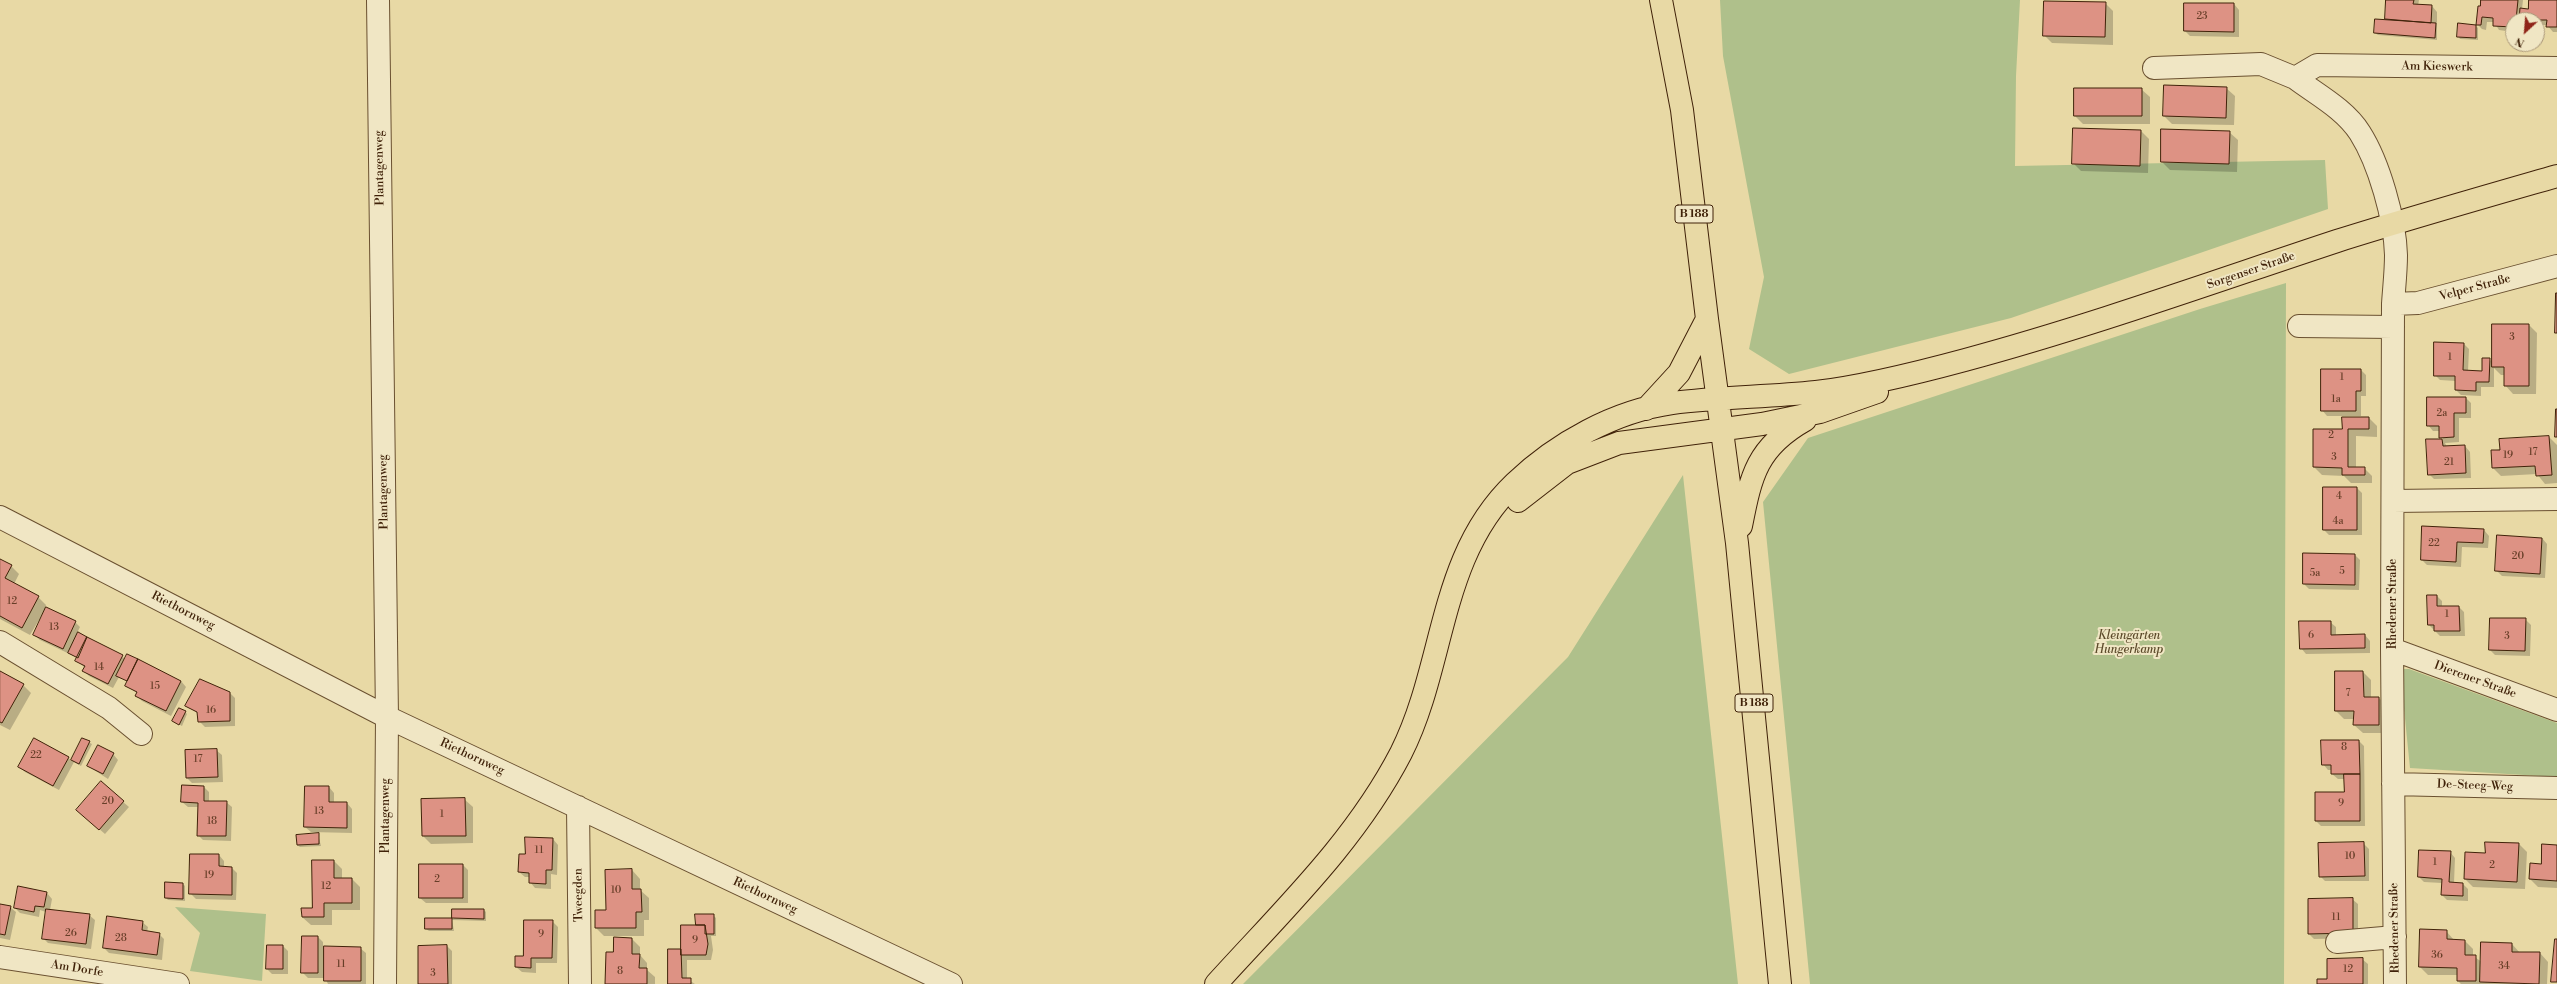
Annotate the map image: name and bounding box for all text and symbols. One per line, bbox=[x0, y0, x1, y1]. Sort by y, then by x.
house number: 23 bbox=[2196, 11, 2208, 23]
north arrow bbox=[2505, 12, 2545, 52]
text: N bbox=[2513, 34, 2527, 50]
street label: Am Kieswerk bbox=[2401, 59, 2473, 75]
street label: Plantagenweg bbox=[372, 130, 388, 206]
road number: B 188 bbox=[1675, 205, 1713, 223]
street label: Sorgenser Straße bbox=[2205, 249, 2297, 293]
street label: Velper Straße bbox=[2438, 272, 2512, 304]
house number: 3 bbox=[2509, 332, 2515, 344]
house number: 1 bbox=[2448, 352, 2452, 364]
house number: 1 bbox=[2340, 372, 2344, 384]
house number: 1a bbox=[2331, 394, 2341, 406]
house number: 2a bbox=[2437, 408, 2447, 420]
house number: 2 bbox=[2328, 430, 2334, 442]
house number: 17 bbox=[2529, 447, 2537, 459]
house number: 19 bbox=[2503, 450, 2513, 462]
house number: 3 bbox=[2331, 452, 2337, 464]
street label: Plantagenweg bbox=[376, 454, 392, 530]
house number: 21 bbox=[2444, 457, 2454, 469]
house number: 4 bbox=[2336, 491, 2342, 503]
house number: 4a bbox=[2332, 516, 2344, 528]
house number: 22 bbox=[2428, 538, 2440, 550]
house number: 20 bbox=[2512, 551, 2524, 563]
street label: Rhedener Straße bbox=[2386, 559, 2400, 649]
house number: 5 bbox=[2339, 566, 2345, 578]
house number: 5a bbox=[2310, 568, 2320, 580]
street label: Riethornweg bbox=[149, 589, 217, 633]
house number: 12 bbox=[7, 596, 17, 608]
house number: 1 bbox=[2445, 609, 2449, 621]
house number: 13 bbox=[49, 622, 59, 634]
park label: Kleingärten Hungerkamp bbox=[2095, 629, 2163, 657]
house number: 6 bbox=[2308, 630, 2314, 642]
house number: 3 bbox=[2504, 631, 2510, 643]
street label: Dierener Straße bbox=[2432, 658, 2518, 702]
house number: 14 bbox=[94, 662, 104, 674]
house number: 15 bbox=[150, 681, 160, 693]
house number: 7 bbox=[2345, 688, 2351, 700]
road number: B 188 bbox=[1735, 694, 1773, 712]
house number: 16 bbox=[206, 705, 216, 717]
street label: Riethornweg bbox=[437, 736, 507, 778]
house number: 8 bbox=[2341, 742, 2347, 754]
house number: 22 bbox=[30, 750, 42, 762]
house number: 17 bbox=[194, 754, 202, 766]
street label: De-Steeg-Weg bbox=[2437, 777, 2513, 795]
street label: Plantagenweg bbox=[379, 778, 393, 854]
house number: 20 bbox=[102, 796, 114, 808]
house number: 9 bbox=[2338, 798, 2344, 810]
house number: 13 bbox=[314, 806, 324, 818]
house number: 1 bbox=[440, 809, 444, 821]
house number: 18 bbox=[207, 816, 217, 828]
house number: 11 bbox=[535, 845, 543, 857]
house number: 10 bbox=[2345, 851, 2355, 863]
house number: 1 bbox=[2433, 857, 2437, 869]
house number: 2 bbox=[2489, 860, 2495, 872]
street label: Tweegden bbox=[571, 868, 587, 922]
house number: 19 bbox=[204, 870, 214, 882]
house number: 2 bbox=[434, 874, 440, 886]
street label: Riethornweg bbox=[730, 875, 800, 917]
house number: 12 bbox=[321, 881, 331, 893]
street label: Rhedener Straße bbox=[2387, 883, 2403, 973]
house number: 10 bbox=[611, 885, 621, 897]
house number: 11 bbox=[2332, 912, 2340, 924]
house number: 26 bbox=[65, 928, 77, 940]
house number: 9 bbox=[538, 929, 544, 941]
house number: 28 bbox=[115, 933, 127, 945]
house number: 9 bbox=[692, 935, 698, 947]
house number: 36 bbox=[2431, 950, 2443, 962]
street label: Am Dorfe bbox=[50, 958, 104, 980]
house number: 11 bbox=[337, 959, 345, 971]
house number: 34 bbox=[2498, 961, 2510, 973]
house number: 12 bbox=[2343, 964, 2353, 976]
house number: 8 bbox=[617, 966, 623, 978]
house number: 3 bbox=[430, 968, 436, 980]

